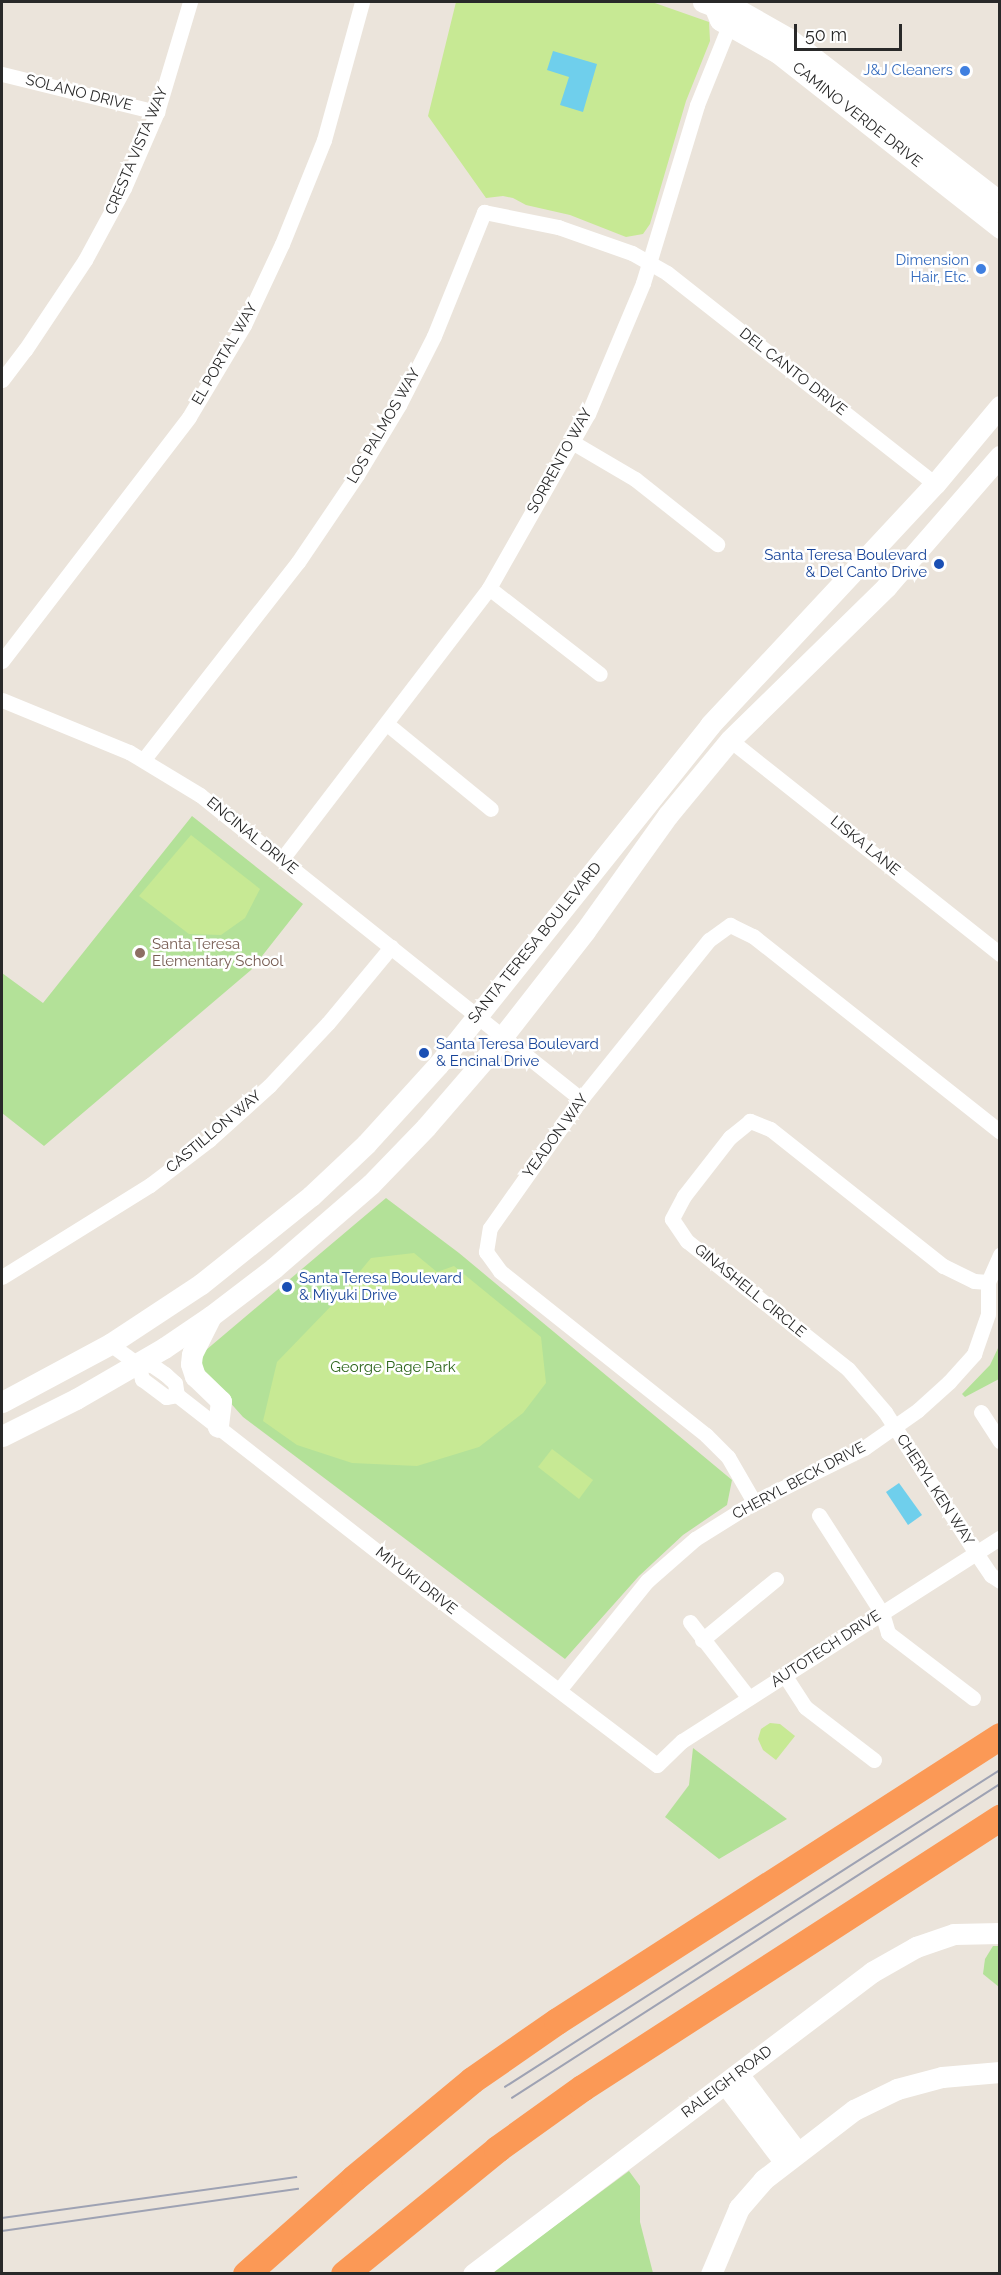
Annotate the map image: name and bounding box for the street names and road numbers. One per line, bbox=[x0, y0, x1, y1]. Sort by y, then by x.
street label: CAMINO VERDE DRIVE bbox=[788, 59, 926, 171]
street label: SOLANO DRIVE bbox=[24, 71, 134, 115]
street label: CRESTA VISTA WAY bbox=[102, 84, 172, 218]
street label: EL PORTAL WAY bbox=[188, 299, 262, 409]
street label: DEL CANTO DRIVE bbox=[736, 324, 850, 420]
street label: LOS PALMOS WAY bbox=[343, 365, 425, 487]
street label: SORRENTO WAY bbox=[524, 405, 596, 517]
street label: ENCINAL DRIVE bbox=[203, 794, 301, 878]
street label: LISKA LANE bbox=[826, 812, 904, 880]
street label: SANTA TERESA BOULEVARD bbox=[464, 858, 606, 1028]
street label: CASTILLON WAY bbox=[163, 1087, 265, 1177]
street label: YEADON WAY bbox=[519, 1090, 593, 1182]
street label: GINASHELL CIRCLE bbox=[690, 1240, 810, 1342]
street label: CHERYL KEN WAY bbox=[892, 1431, 978, 1549]
street label: CHERYL BECK DRIVE bbox=[729, 1438, 869, 1524]
street label: MIYUKI DRIVE bbox=[372, 1544, 460, 1618]
street label: AUTOTECH DRIVE bbox=[768, 1607, 884, 1691]
street label: RALEIGH ROAD bbox=[678, 2042, 776, 2122]

